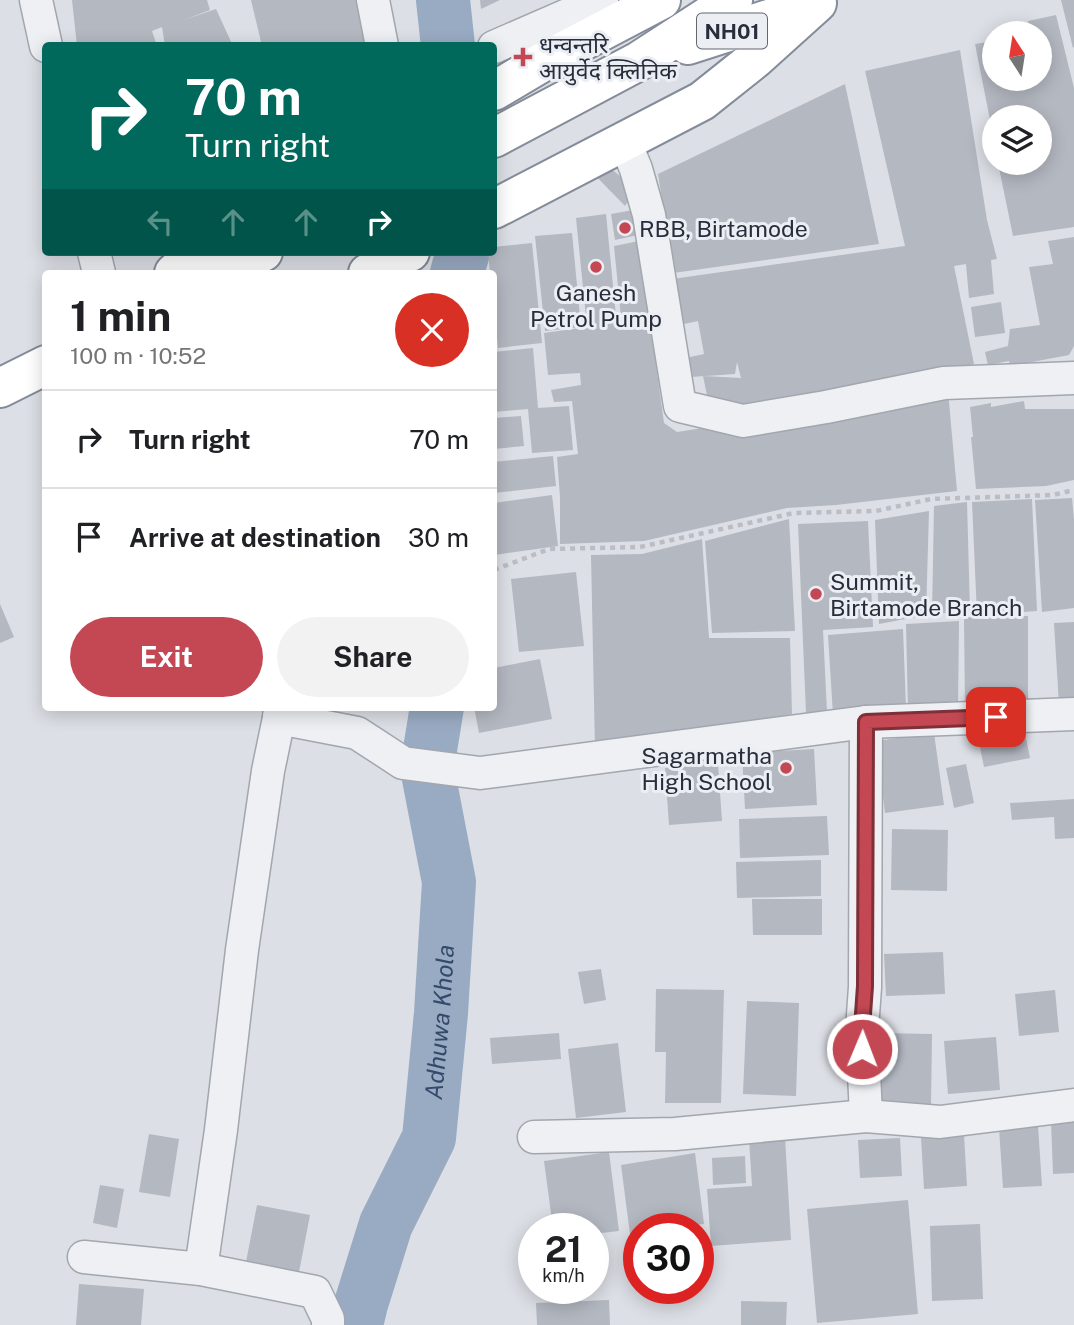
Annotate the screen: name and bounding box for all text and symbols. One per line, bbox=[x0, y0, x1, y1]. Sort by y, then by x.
road number: NH01 bbox=[697, 14, 767, 48]
north arrow bbox=[982, 21, 1052, 91]
map controls bbox=[982, 21, 1052, 175]
place label: धन्वन्तरि आयुर्वेद क्लिनिक bbox=[539, 31, 678, 86]
marker: धन्वन्तरि आयुर्वेद क्लिनिक bbox=[513, 47, 533, 67]
text: 70 m bbox=[185, 68, 302, 126]
icon: right bbox=[70, 70, 161, 161]
button: layers bbox=[982, 105, 1052, 175]
text: Turn right bbox=[185, 127, 330, 164]
icon: left bbox=[141, 203, 179, 241]
icon: ahead bbox=[214, 203, 252, 241]
icon: ahead bbox=[287, 203, 325, 241]
icon: right bbox=[360, 203, 398, 241]
place label: RBB, Birtamode bbox=[639, 215, 808, 242]
marker: RBB, Birtamode bbox=[617, 220, 633, 236]
marker: Ganesh Petrol Pump bbox=[588, 259, 604, 275]
place label: Ganesh Petrol Pump bbox=[530, 279, 662, 332]
text: 1 min bbox=[70, 291, 171, 340]
button: close bbox=[395, 293, 469, 367]
text: 100 m · 10:52 bbox=[70, 342, 206, 369]
icon: right bbox=[70, 420, 108, 458]
text: Turn right bbox=[129, 424, 251, 455]
text: 70 m bbox=[409, 424, 469, 455]
icon: arrive bbox=[70, 518, 108, 556]
text: Arrive at destination bbox=[129, 522, 381, 553]
text: 30 m bbox=[408, 522, 469, 553]
place label: Summit, Birtamode Branch bbox=[830, 568, 1022, 621]
marker: Summit, Birtamode Branch bbox=[808, 586, 824, 602]
button: Exit bbox=[70, 617, 263, 697]
button: Share bbox=[277, 617, 469, 697]
pin bbox=[966, 687, 1026, 747]
icon: arrive bbox=[977, 698, 1015, 736]
place label: Sagarmatha High School bbox=[641, 742, 772, 795]
marker: Sagarmatha High School bbox=[778, 760, 794, 776]
water label: Adhuwa Khola bbox=[419, 944, 459, 1101]
position arrow bbox=[825, 1012, 899, 1086]
speed limit sign: 30 bbox=[623, 1213, 714, 1304]
text: 21 bbox=[545, 1229, 582, 1270]
text: km/h bbox=[542, 1265, 585, 1286]

